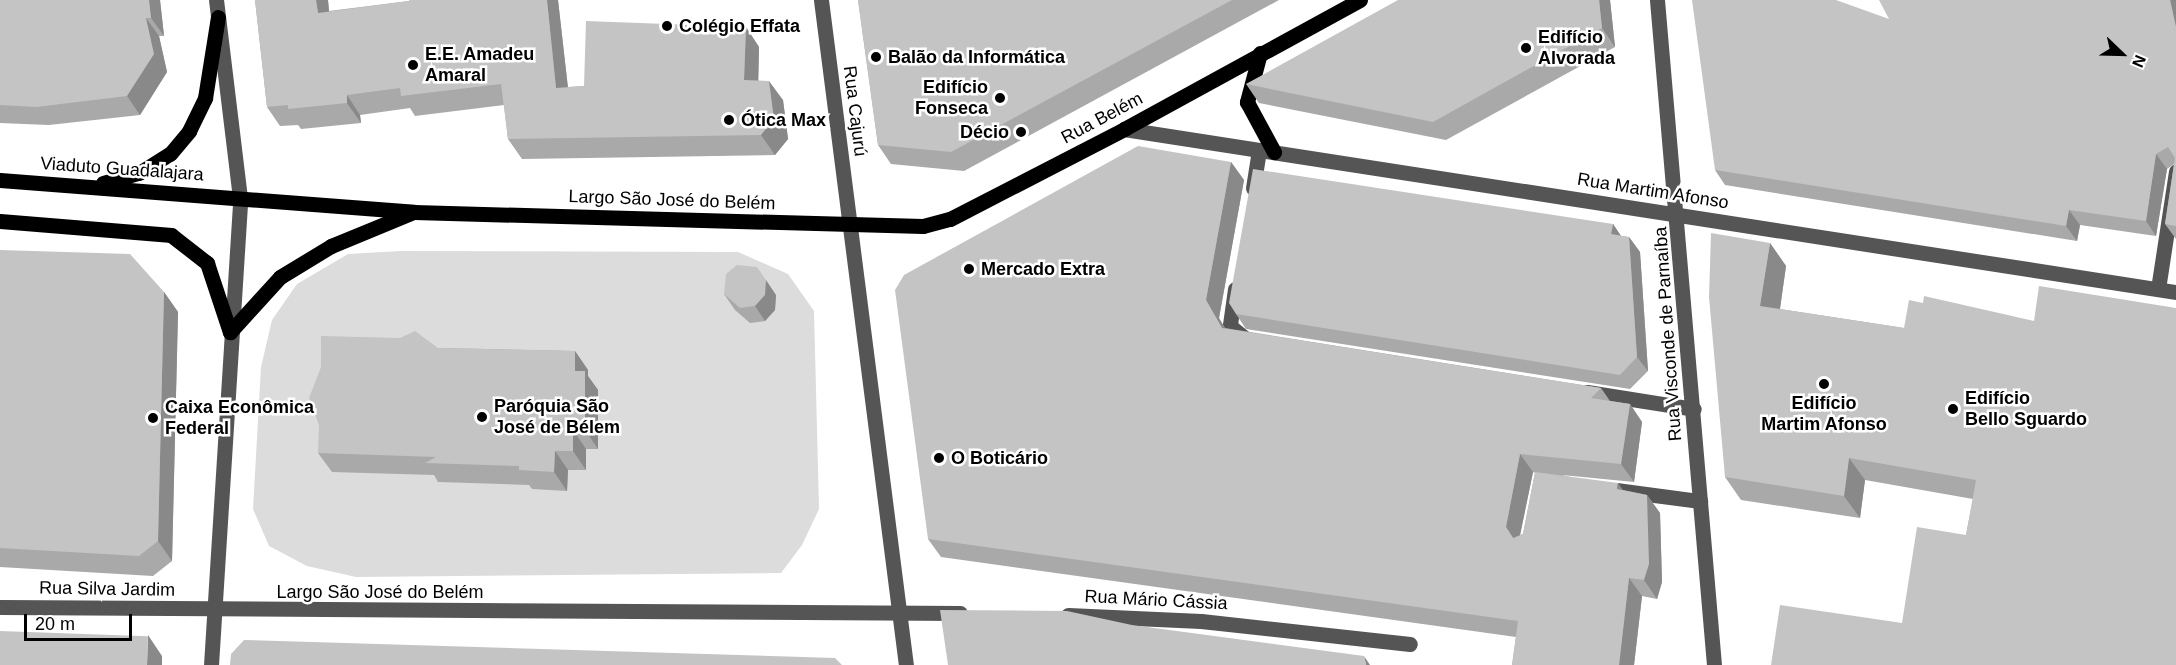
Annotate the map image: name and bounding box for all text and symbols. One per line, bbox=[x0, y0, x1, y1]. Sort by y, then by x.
place label: Colégio Effata bbox=[679, 15, 800, 37]
marker: Colégio Effata bbox=[660, 19, 674, 33]
north arrow bbox=[2092, 24, 2152, 84]
place label: Edifício Alvorada bbox=[1538, 27, 1615, 70]
marker: Edifício Alvorada bbox=[1519, 41, 1533, 55]
place label: E.E. Amadeu Amaral bbox=[425, 44, 535, 86]
place label: Balão da Informática bbox=[888, 46, 1065, 68]
marker: Balão da Informática bbox=[869, 50, 883, 64]
text: N bbox=[2129, 53, 2149, 70]
marker: E.E. Amadeu Amaral bbox=[406, 58, 420, 72]
street label: Rua Cajurú bbox=[839, 65, 871, 157]
place label: Edifício Fonseca bbox=[915, 77, 988, 119]
street label: Rua Belém bbox=[1058, 88, 1146, 148]
marker: Edifício Fonseca bbox=[993, 91, 1007, 105]
place label: Ótica Max bbox=[741, 109, 826, 131]
marker: Ótica Max bbox=[722, 113, 736, 127]
place label: Décio bbox=[960, 121, 1009, 143]
marker: Décio bbox=[1014, 125, 1028, 139]
street label: Viaduto Guadalajara bbox=[40, 153, 204, 185]
street label: Rua Martim Afonso bbox=[1575, 168, 1731, 214]
street label: Largo São José do Belém bbox=[568, 186, 776, 214]
street label: Rua Visconde de Parnaíba bbox=[1650, 226, 1686, 442]
place label: Mercado Extra bbox=[981, 258, 1105, 280]
marker: Mercado Extra bbox=[962, 262, 976, 276]
marker: Edifício Martim Afonso bbox=[1817, 377, 1831, 391]
place label: Edifício Bello Sguardo bbox=[1965, 388, 2087, 430]
place label: Edifício Martim Afonso bbox=[1761, 393, 1887, 436]
place label: Paróquia São José de Bélem bbox=[494, 396, 620, 438]
place label: Caixa Econômica Federal bbox=[165, 397, 314, 440]
marker: Edifício Bello Sguardo bbox=[1946, 402, 1960, 416]
marker: Paróquia São José de Bélem bbox=[475, 410, 489, 424]
marker: Caixa Econômica Federal bbox=[146, 411, 160, 425]
place label: O Boticário bbox=[951, 447, 1048, 469]
marker: O Boticário bbox=[932, 451, 946, 465]
street label: Rua Silva Jardim bbox=[39, 577, 175, 601]
street label: Largo São José do Belém bbox=[276, 581, 484, 603]
street label: Rua Mário Cássia bbox=[1084, 585, 1228, 615]
scale bar bbox=[27, 602, 135, 640]
text: 20 m bbox=[35, 614, 75, 634]

